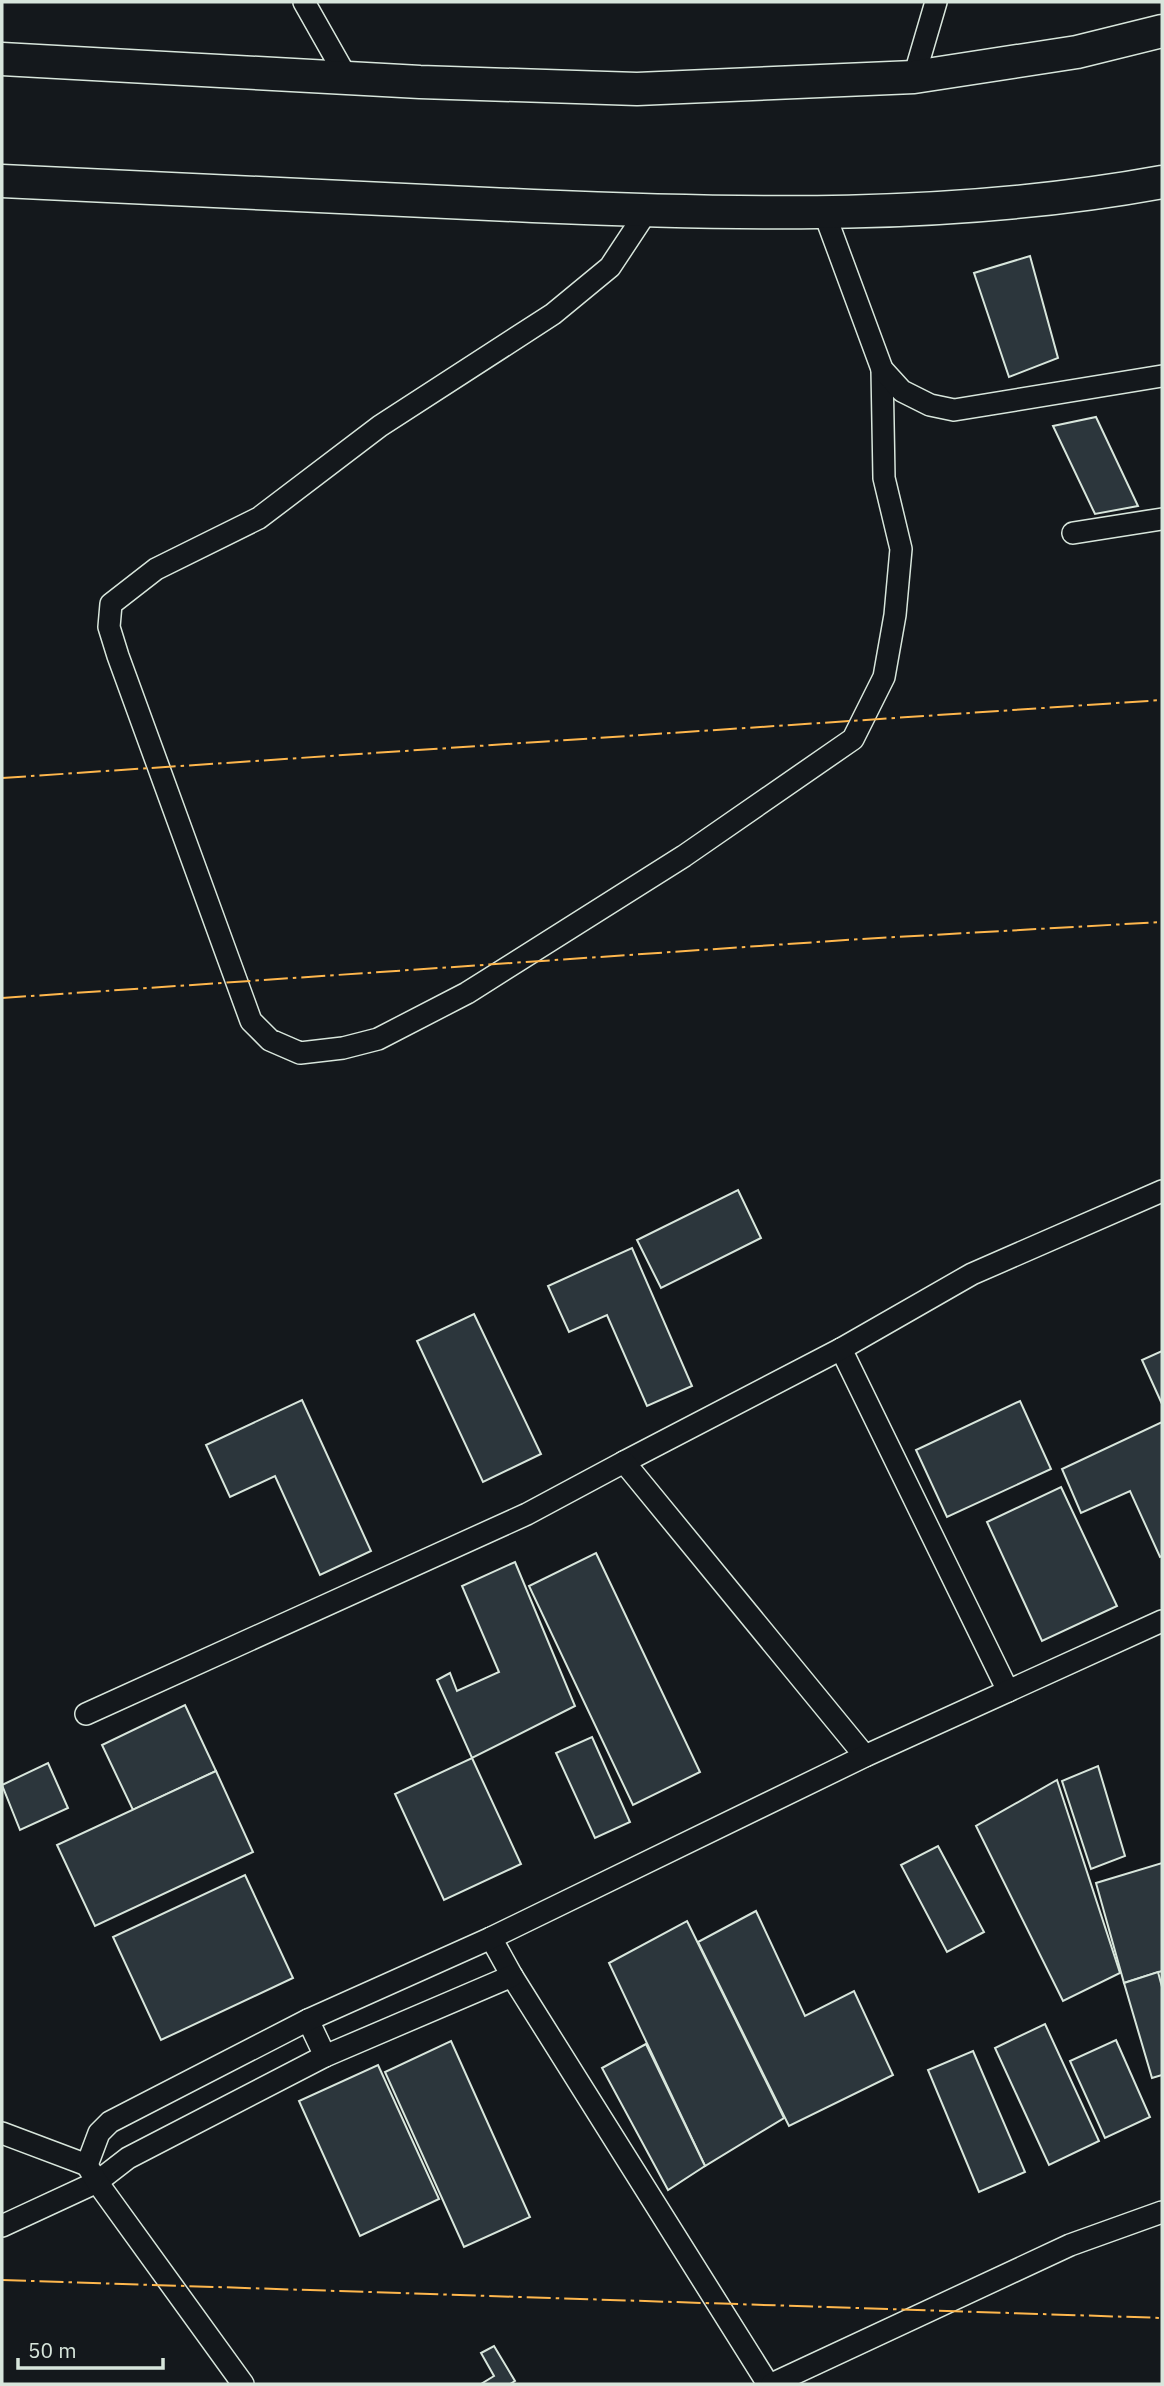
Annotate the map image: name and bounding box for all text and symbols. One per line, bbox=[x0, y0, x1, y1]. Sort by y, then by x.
scale bar bbox=[18, 2326, 163, 2370]
text: 50 m bbox=[28, 2336, 77, 2364]

